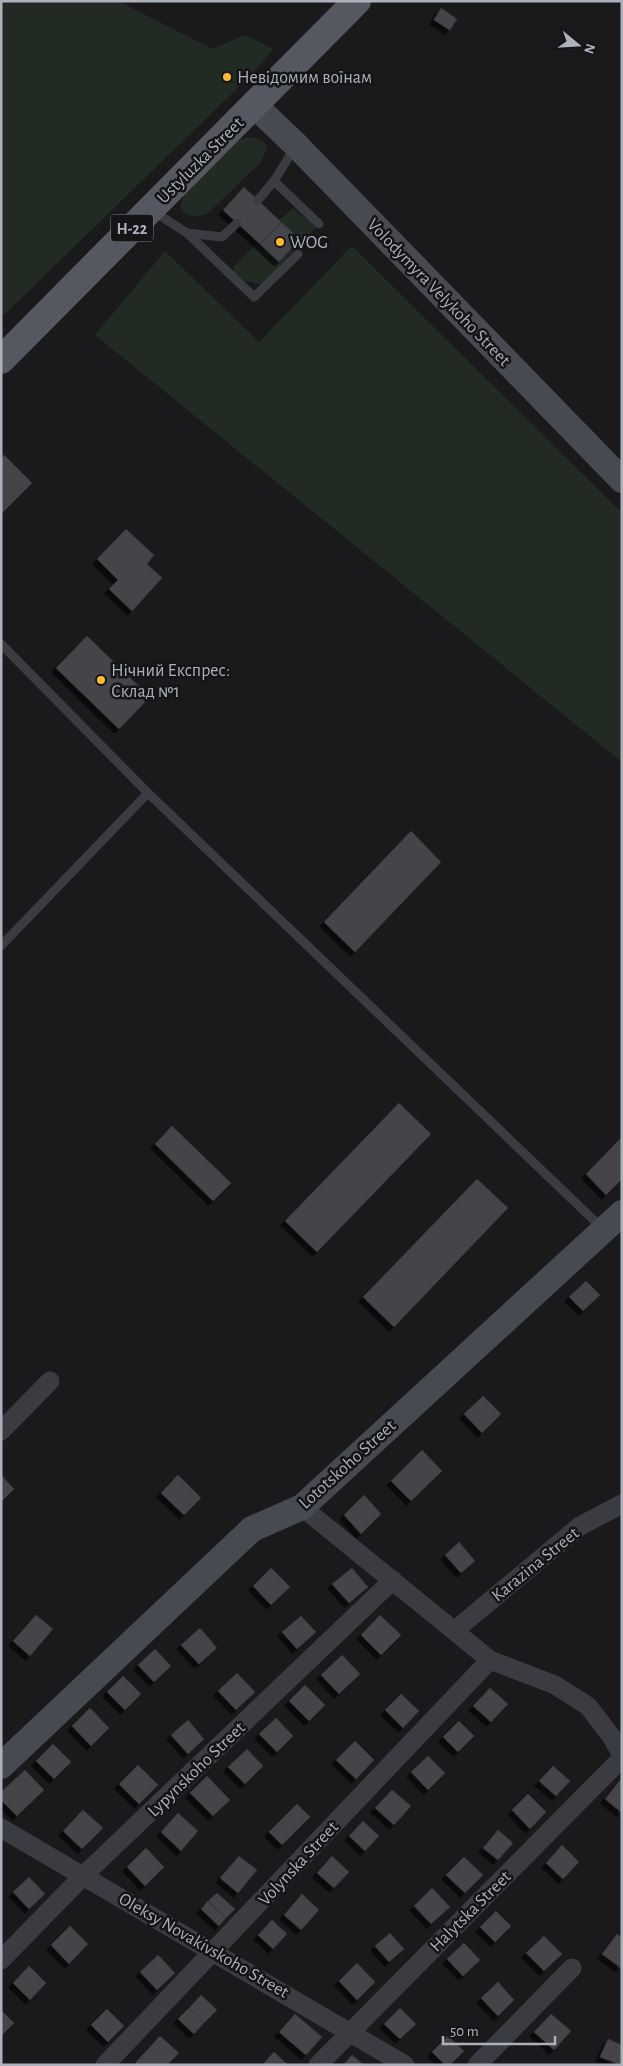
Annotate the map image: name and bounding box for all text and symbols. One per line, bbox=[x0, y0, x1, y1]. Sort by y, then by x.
north arrow bbox=[553, 20, 603, 70]
text: N bbox=[581, 42, 598, 56]
place label: Невідомим воїнам bbox=[237, 69, 372, 87]
marker: Невідомим воїнам bbox=[221, 71, 233, 83]
street label: Ustyluzka Street bbox=[154, 114, 248, 207]
road number: Н-22 bbox=[111, 214, 153, 242]
street label: Volodymyra Velykoho Street bbox=[363, 216, 513, 370]
place label: WOG bbox=[290, 234, 328, 252]
marker: WOG bbox=[274, 236, 286, 248]
place label: Нічний Експрес: Склад №1 bbox=[111, 662, 230, 701]
marker: Нічний Експрес: Склад №1 bbox=[95, 674, 107, 686]
street label: Lototskoho Street bbox=[296, 1417, 400, 1513]
street label: Karazina Street bbox=[489, 1524, 583, 1605]
street label: Lypynskoho Street bbox=[145, 1719, 249, 1821]
street label: Volynska Street bbox=[255, 1818, 342, 1909]
street label: Halytska Street bbox=[427, 1868, 515, 1956]
street label: Oleksy Novakivskoho Street bbox=[115, 1890, 292, 2002]
scale bar bbox=[443, 2014, 556, 2046]
text: 50 m bbox=[450, 2024, 479, 2039]

